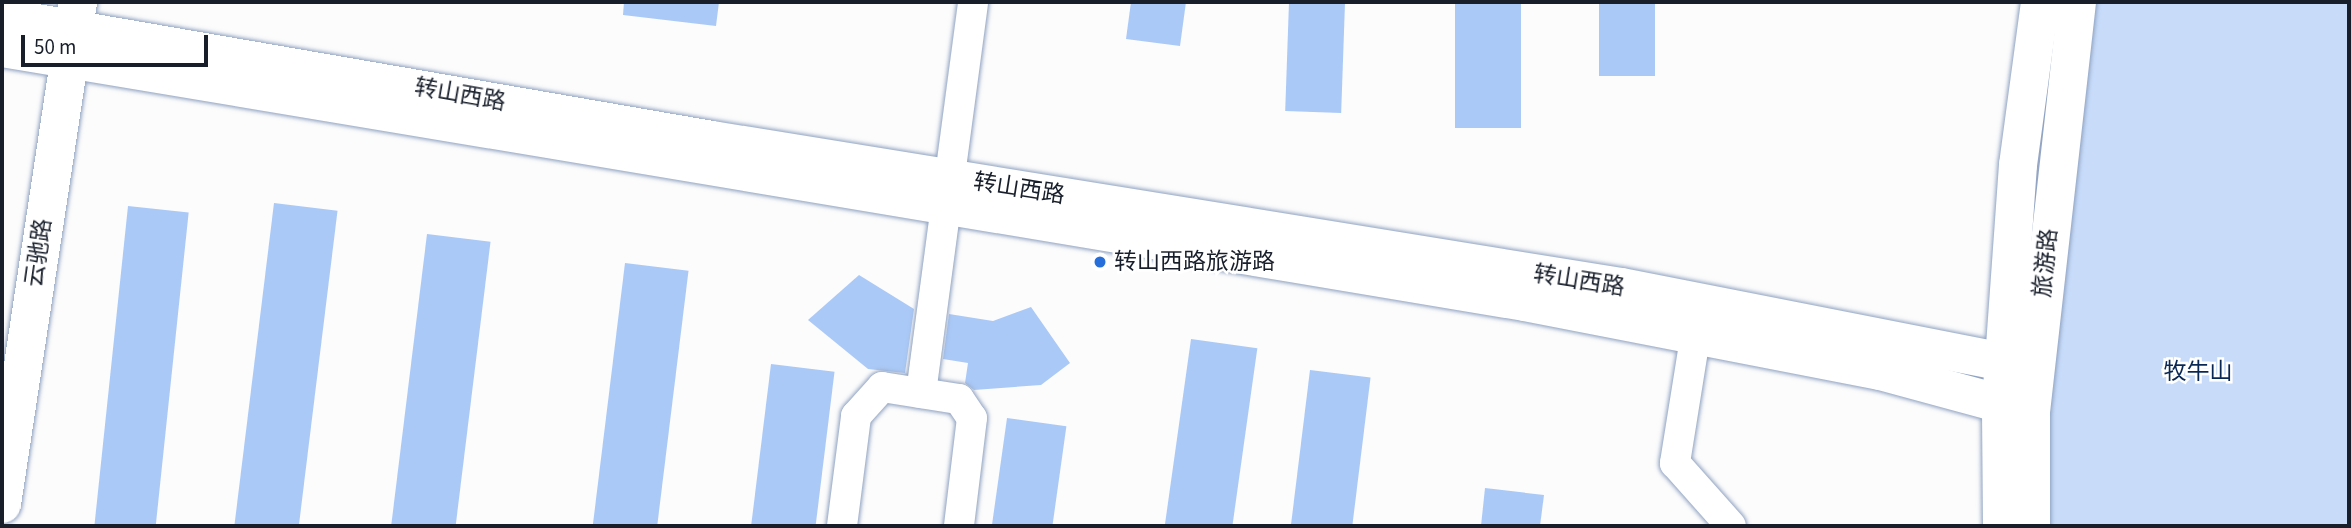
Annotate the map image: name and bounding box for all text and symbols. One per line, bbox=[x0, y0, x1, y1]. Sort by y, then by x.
scale bar bbox=[24, 21, 212, 65]
text: 50 m bbox=[34, 32, 76, 62]
street label: 转山西路 bbox=[412, 73, 508, 117]
street label: 转山西路 bbox=[971, 168, 1067, 210]
street label: 云驰路 bbox=[21, 217, 57, 289]
street label: 旅游路 bbox=[2029, 227, 2063, 299]
place label: 转山西路旅游路 bbox=[1114, 248, 1275, 276]
marker: 转山西路旅游路 bbox=[1092, 254, 1108, 270]
street label: 转山西路 bbox=[1531, 260, 1627, 302]
park label: 牧牛山 bbox=[2164, 358, 2232, 386]

